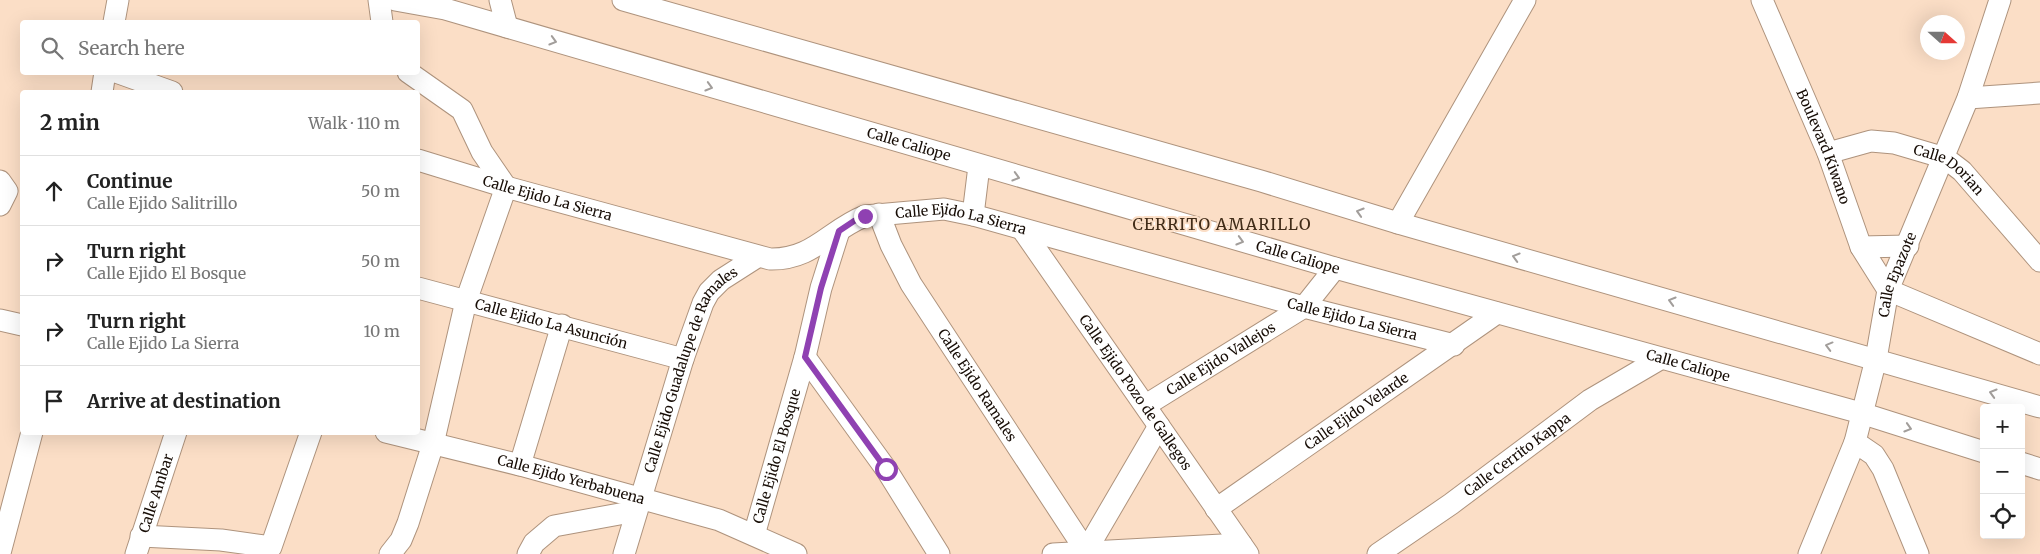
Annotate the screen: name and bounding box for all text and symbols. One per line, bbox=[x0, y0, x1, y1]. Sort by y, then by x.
north arrow bbox=[1920, 15, 1965, 60]
search box bbox=[20, 20, 420, 75]
icon: search bbox=[38, 34, 66, 62]
text: Search here bbox=[78, 36, 185, 60]
one-way arrow bbox=[549, 36, 557, 46]
one-way arrow bbox=[705, 81, 713, 91]
street label: Boulevard Kiwano bbox=[1792, 86, 1854, 207]
text: 2 min bbox=[40, 109, 100, 136]
text: Walk · 110 m bbox=[308, 113, 400, 133]
street label: Calle Caliope bbox=[865, 123, 953, 165]
street label: Calle Dorian bbox=[1911, 140, 1988, 199]
text: Continue bbox=[87, 169, 173, 193]
street label: Calle Ejido La Sierra bbox=[481, 171, 615, 225]
one-way arrow bbox=[1012, 171, 1020, 181]
icon: ahead bbox=[40, 177, 68, 205]
text: 50 m bbox=[361, 181, 400, 201]
text: Calle Ejido Salitrillo bbox=[87, 193, 237, 213]
street label: Calle Ejido La Sierra bbox=[895, 200, 1029, 239]
route end bbox=[854, 205, 877, 228]
one-way arrow bbox=[1357, 207, 1365, 217]
district label: CERRITO AMARILLO bbox=[1133, 214, 1311, 234]
street label: Calle Epazote bbox=[1874, 229, 1920, 319]
one-way arrow bbox=[1236, 235, 1244, 246]
street label: Calle Caliope bbox=[1254, 236, 1342, 278]
text: Turn right bbox=[87, 239, 186, 263]
icon: right bbox=[40, 247, 68, 275]
text: 50 m bbox=[361, 251, 400, 271]
one-way arrow bbox=[1513, 252, 1521, 262]
text: Calle Ejido El Bosque bbox=[87, 263, 246, 283]
street label: Calle Ejido Guadalupe de Ramales bbox=[640, 263, 741, 475]
street label: Calle Ejido La Sierra bbox=[1285, 294, 1420, 344]
street label: Calle Ejido La Asunción bbox=[473, 295, 630, 353]
one-way arrow bbox=[1669, 297, 1677, 307]
text: Turn right bbox=[87, 309, 186, 333]
street label: Calle Ejido Pozo de Gallegos bbox=[1075, 311, 1196, 474]
icon: right bbox=[40, 317, 68, 345]
street label: Calle Ejido Vallejos bbox=[1163, 318, 1279, 399]
text: 10 m bbox=[363, 321, 400, 341]
street label: Calle Ejido Ramales bbox=[934, 325, 1021, 445]
text: Calle Ejido La Sierra bbox=[87, 333, 239, 353]
one-way arrow bbox=[1825, 341, 1833, 351]
street label: Calle Caliope bbox=[1644, 345, 1732, 385]
street label: Calle Ejido Velarde bbox=[1301, 369, 1412, 454]
icon: arrive bbox=[40, 387, 68, 415]
street label: Calle Ejido El Bosque bbox=[749, 387, 804, 526]
text: Arrive at destination bbox=[87, 389, 281, 413]
one-way arrow bbox=[1990, 389, 1998, 399]
map controls bbox=[1980, 404, 2025, 539]
button: + bbox=[1980, 404, 2025, 449]
street label: Calle Cerrito Kappa bbox=[1460, 409, 1574, 500]
one-way arrow bbox=[1903, 422, 1911, 432]
button: − bbox=[1980, 449, 2025, 494]
street label: Calle Ambar bbox=[135, 451, 177, 535]
street label: Calle Ejido Yerbabuena bbox=[495, 451, 647, 508]
route start bbox=[875, 458, 898, 481]
button: locate bbox=[1980, 494, 2025, 539]

